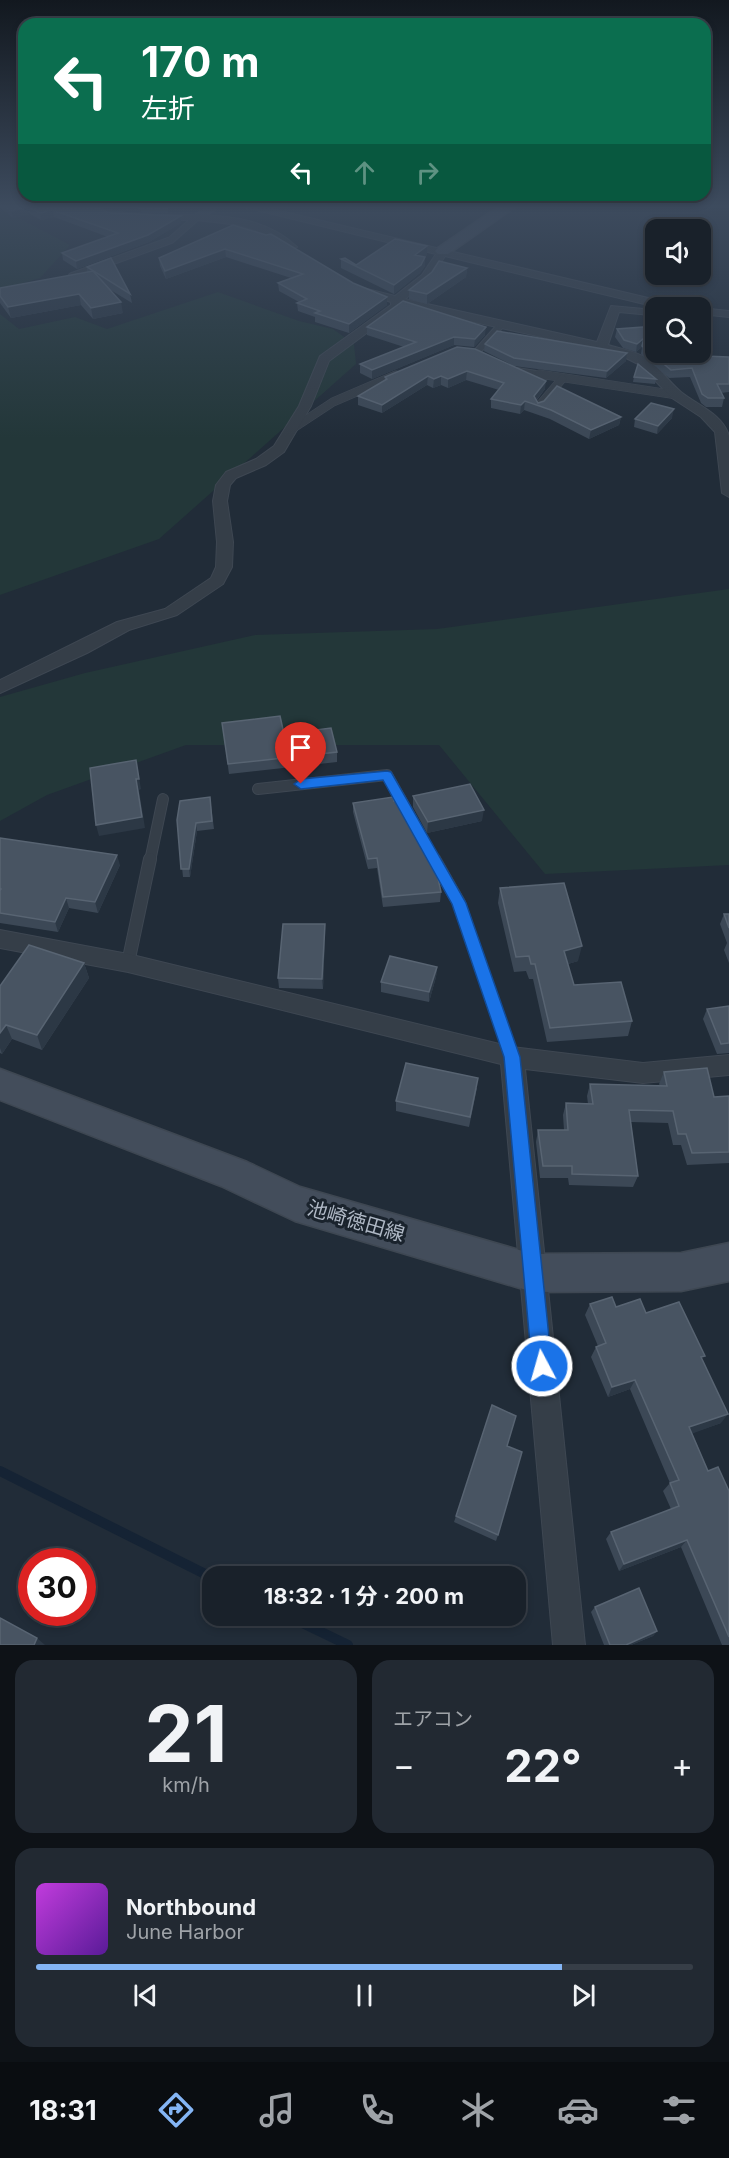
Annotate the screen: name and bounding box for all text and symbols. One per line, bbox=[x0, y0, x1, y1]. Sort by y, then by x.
text: 170 m bbox=[141, 36, 259, 87]
icon: left bbox=[42, 42, 120, 120]
text: 左折 bbox=[141, 92, 195, 125]
icon: left bbox=[285, 156, 318, 189]
icon: ahead bbox=[348, 156, 381, 189]
icon: right bbox=[411, 156, 444, 189]
map controls bbox=[645, 219, 711, 363]
button: sound bbox=[645, 219, 711, 285]
button: search bbox=[645, 297, 711, 363]
pin bbox=[275, 722, 326, 784]
icon: arrive bbox=[284, 731, 317, 764]
street label: 池崎徳田線 bbox=[305, 1196, 407, 1246]
position arrow bbox=[510, 1334, 574, 1398]
speed limit sign: 30 bbox=[18, 1548, 96, 1626]
text: 18:32 · 1 分 · 200 m bbox=[264, 1583, 464, 1609]
text: 21 bbox=[145, 1686, 227, 1781]
text: エアコン bbox=[393, 1707, 473, 1731]
text: 22° bbox=[504, 1738, 582, 1793]
text: − bbox=[393, 1745, 415, 1785]
text: + bbox=[671, 1745, 693, 1785]
text: km/h bbox=[162, 1773, 210, 1797]
text: Northbound bbox=[126, 1894, 256, 1920]
text: June Harbor bbox=[126, 1920, 244, 1944]
icon: previous bbox=[129, 1979, 162, 2012]
icon: pause bbox=[348, 1979, 381, 2012]
icon: next bbox=[567, 1979, 600, 2012]
icon: directions bbox=[155, 2089, 197, 2131]
icon: music bbox=[256, 2089, 298, 2131]
icon: phone bbox=[356, 2089, 398, 2131]
icon: climate bbox=[457, 2089, 499, 2131]
icon: car bbox=[557, 2089, 599, 2131]
icon: filters bbox=[658, 2089, 700, 2131]
text: 18:31 bbox=[29, 2094, 97, 2127]

